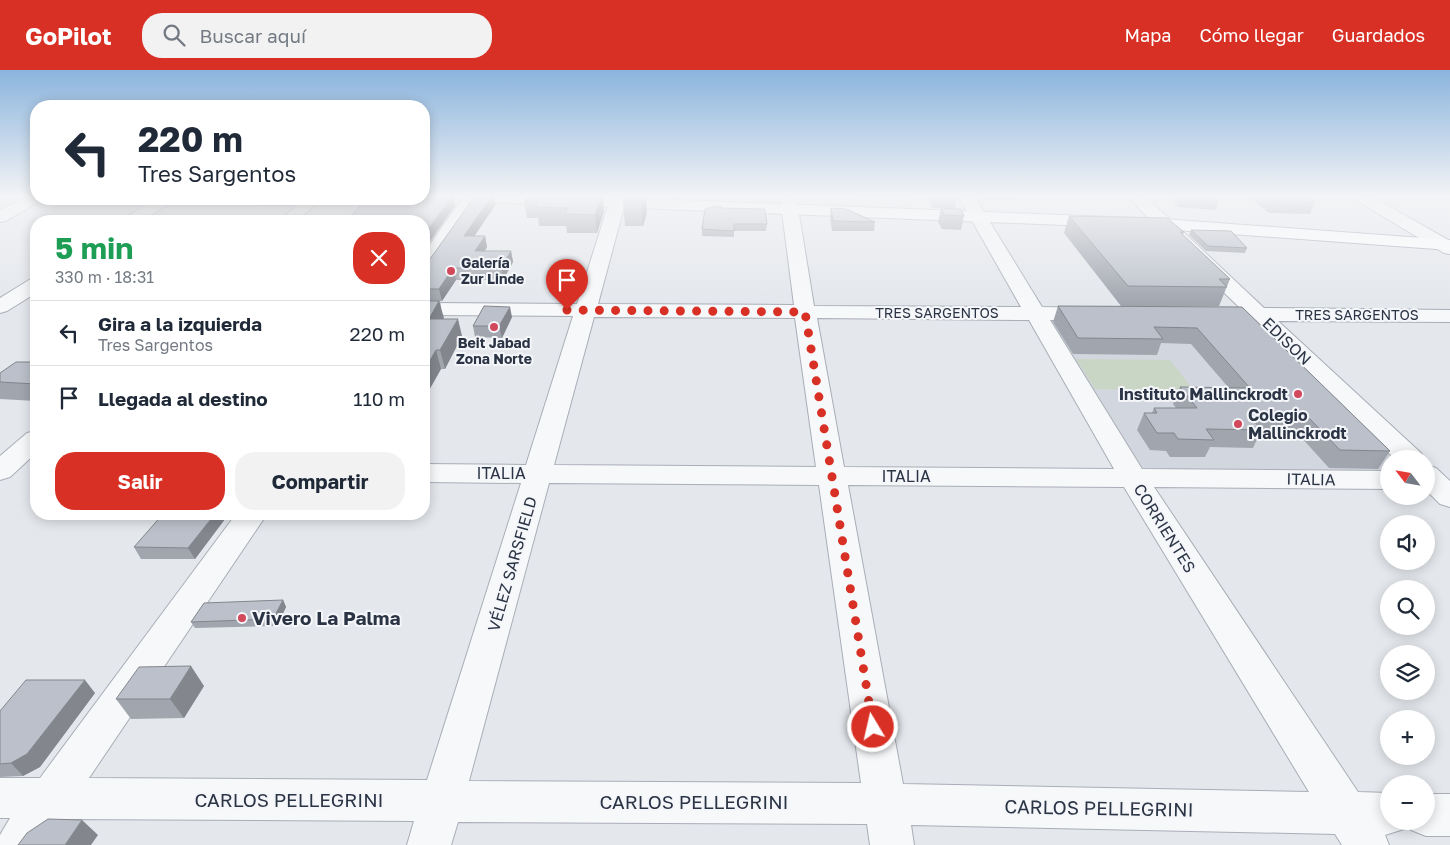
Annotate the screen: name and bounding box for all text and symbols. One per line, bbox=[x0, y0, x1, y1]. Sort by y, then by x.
search box bbox=[142, 13, 492, 58]
text: GoPilot bbox=[25, 21, 112, 50]
icon: search bbox=[160, 21, 188, 49]
text: Buscar aquí bbox=[200, 24, 306, 47]
text: Mapa bbox=[1125, 24, 1171, 46]
text: Cómo llegar bbox=[1199, 24, 1304, 46]
text: Guardados bbox=[1332, 24, 1425, 46]
text: 220 m bbox=[138, 118, 243, 160]
icon: left bbox=[55, 120, 120, 185]
text: Tres Sargentos bbox=[138, 160, 296, 187]
text: 5 min bbox=[55, 230, 133, 266]
button: close bbox=[353, 232, 405, 284]
place label: Galería Zur Linde bbox=[461, 254, 524, 287]
pin bbox=[546, 259, 588, 310]
marker: Galería Zur Linde bbox=[445, 265, 457, 277]
icon: arrive bbox=[553, 266, 581, 294]
text: 330 m · 18:31 bbox=[55, 267, 154, 287]
street label: TRES SARGENTOS bbox=[875, 304, 999, 321]
street label: TRES SARGENTOS bbox=[1295, 306, 1419, 323]
text: Gira a la izquierda bbox=[98, 312, 262, 335]
street label: EDISON bbox=[1258, 313, 1316, 369]
icon: left bbox=[55, 319, 83, 347]
marker: Beit Jabad Zona Norte bbox=[488, 321, 500, 333]
text: 220 m bbox=[350, 322, 405, 345]
place label: Beit Jabad Zona Norte bbox=[456, 334, 532, 367]
text: Tres Sargentos bbox=[98, 335, 213, 355]
icon: arrive bbox=[55, 384, 83, 412]
place label: Instituto Mallinckrodt bbox=[1119, 384, 1288, 404]
text: Llegada al destino bbox=[98, 387, 268, 410]
text: 110 m bbox=[353, 387, 405, 410]
marker: Instituto Mallinckrodt bbox=[1292, 388, 1304, 400]
place label: Colegio Mallinckrodt bbox=[1248, 405, 1347, 443]
marker: Colegio Mallinckrodt bbox=[1232, 418, 1244, 430]
north arrow bbox=[1380, 450, 1435, 505]
map controls bbox=[1380, 450, 1435, 830]
button: Salir bbox=[55, 452, 225, 510]
button: Compartir bbox=[235, 452, 405, 510]
street label: ITALIA bbox=[476, 463, 526, 483]
street label: ITALIA bbox=[881, 466, 931, 486]
street label: ITALIA bbox=[1286, 469, 1336, 489]
street label: CORRIENTES bbox=[1130, 480, 1200, 576]
street label: VÉLEZ SARSFIELD bbox=[483, 494, 541, 634]
button: sound bbox=[1380, 515, 1435, 570]
button: search bbox=[1380, 580, 1435, 635]
place label: Vivero La Palma bbox=[252, 606, 400, 629]
marker: Vivero La Palma bbox=[236, 612, 248, 624]
button: layers bbox=[1380, 645, 1435, 700]
position arrow bbox=[846, 700, 898, 752]
button: + bbox=[1380, 710, 1435, 765]
button: − bbox=[1380, 775, 1435, 830]
street label: CARLOS PELLEGRINI bbox=[194, 788, 384, 811]
street label: CARLOS PELLEGRINI bbox=[599, 790, 789, 813]
street label: CARLOS PELLEGRINI bbox=[1004, 794, 1194, 821]

